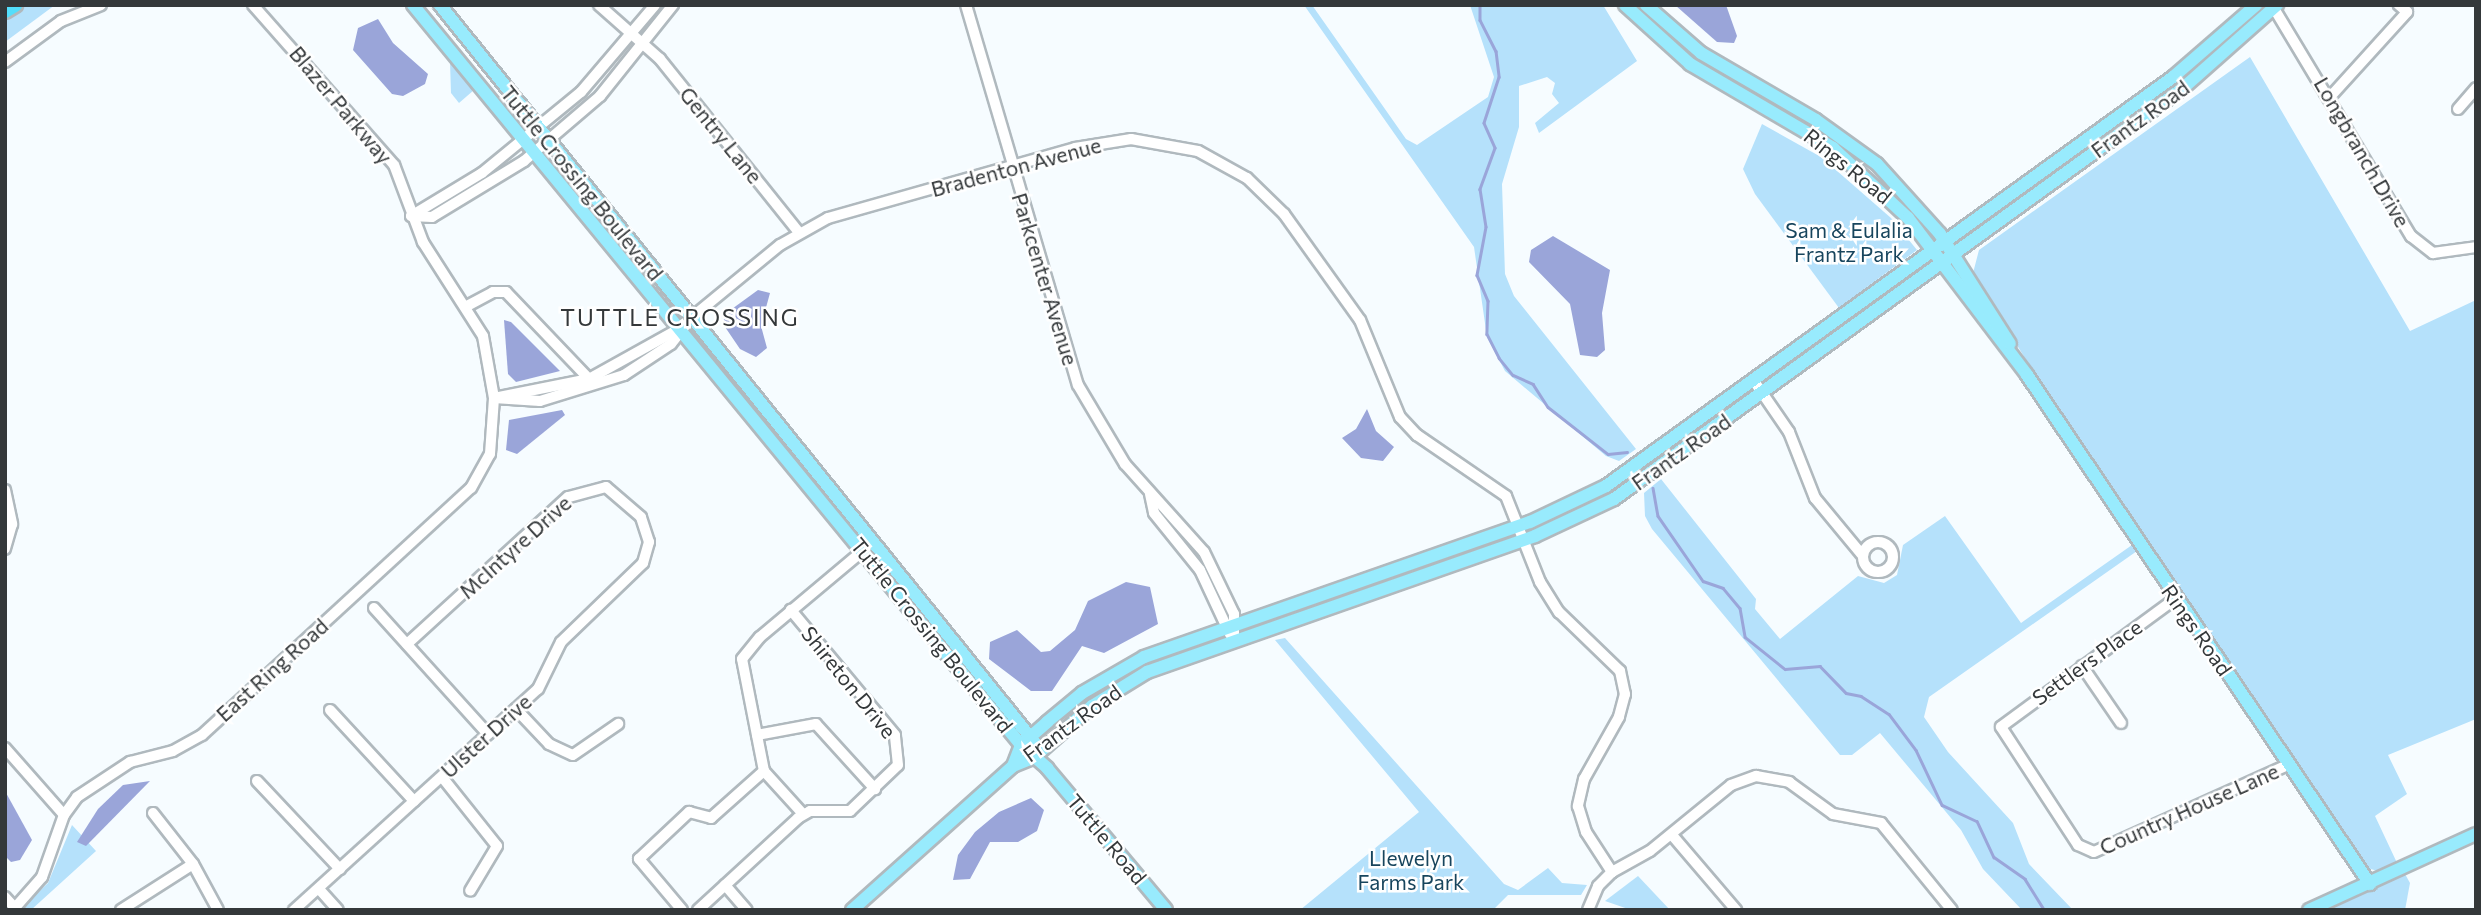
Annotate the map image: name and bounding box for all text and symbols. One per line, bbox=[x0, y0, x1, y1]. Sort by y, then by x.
street label: Blazer Parkway bbox=[284, 41, 398, 169]
street label: Longbranch Drive bbox=[2309, 73, 2415, 231]
street label: Frantz Road bbox=[2086, 75, 2194, 163]
street label: Tuttle Crossing Boulevard bbox=[496, 80, 668, 286]
street label: Gentry Lane bbox=[675, 82, 767, 188]
street label: Rings Road bbox=[1799, 123, 1897, 209]
street label: Bradenton Avenue bbox=[928, 132, 1104, 202]
street label: Parkcenter Avenue bbox=[1007, 190, 1083, 368]
park label: Sam & Eulalia Frantz Park bbox=[1785, 217, 1913, 267]
district label: TUTTLE CROSSING bbox=[562, 303, 798, 331]
street label: Frantz Road bbox=[1627, 409, 1735, 495]
street label: McIntyre Drive bbox=[454, 490, 576, 604]
street label: Tuttle Crossing Boulevard bbox=[846, 532, 1018, 738]
street label: Rings Road bbox=[2156, 580, 2238, 680]
street label: East Ring Road bbox=[211, 613, 333, 727]
street label: Settlers Place bbox=[2027, 614, 2147, 710]
street label: Shireton Drive bbox=[796, 621, 902, 743]
street label: Frantz Road bbox=[1018, 679, 1126, 767]
street label: Ulster Drive bbox=[436, 689, 536, 783]
street label: Country House Lane bbox=[2096, 758, 2282, 860]
street label: Tuttle Road bbox=[1062, 789, 1152, 889]
park label: Llewelyn Farms Park bbox=[1358, 845, 1464, 895]

